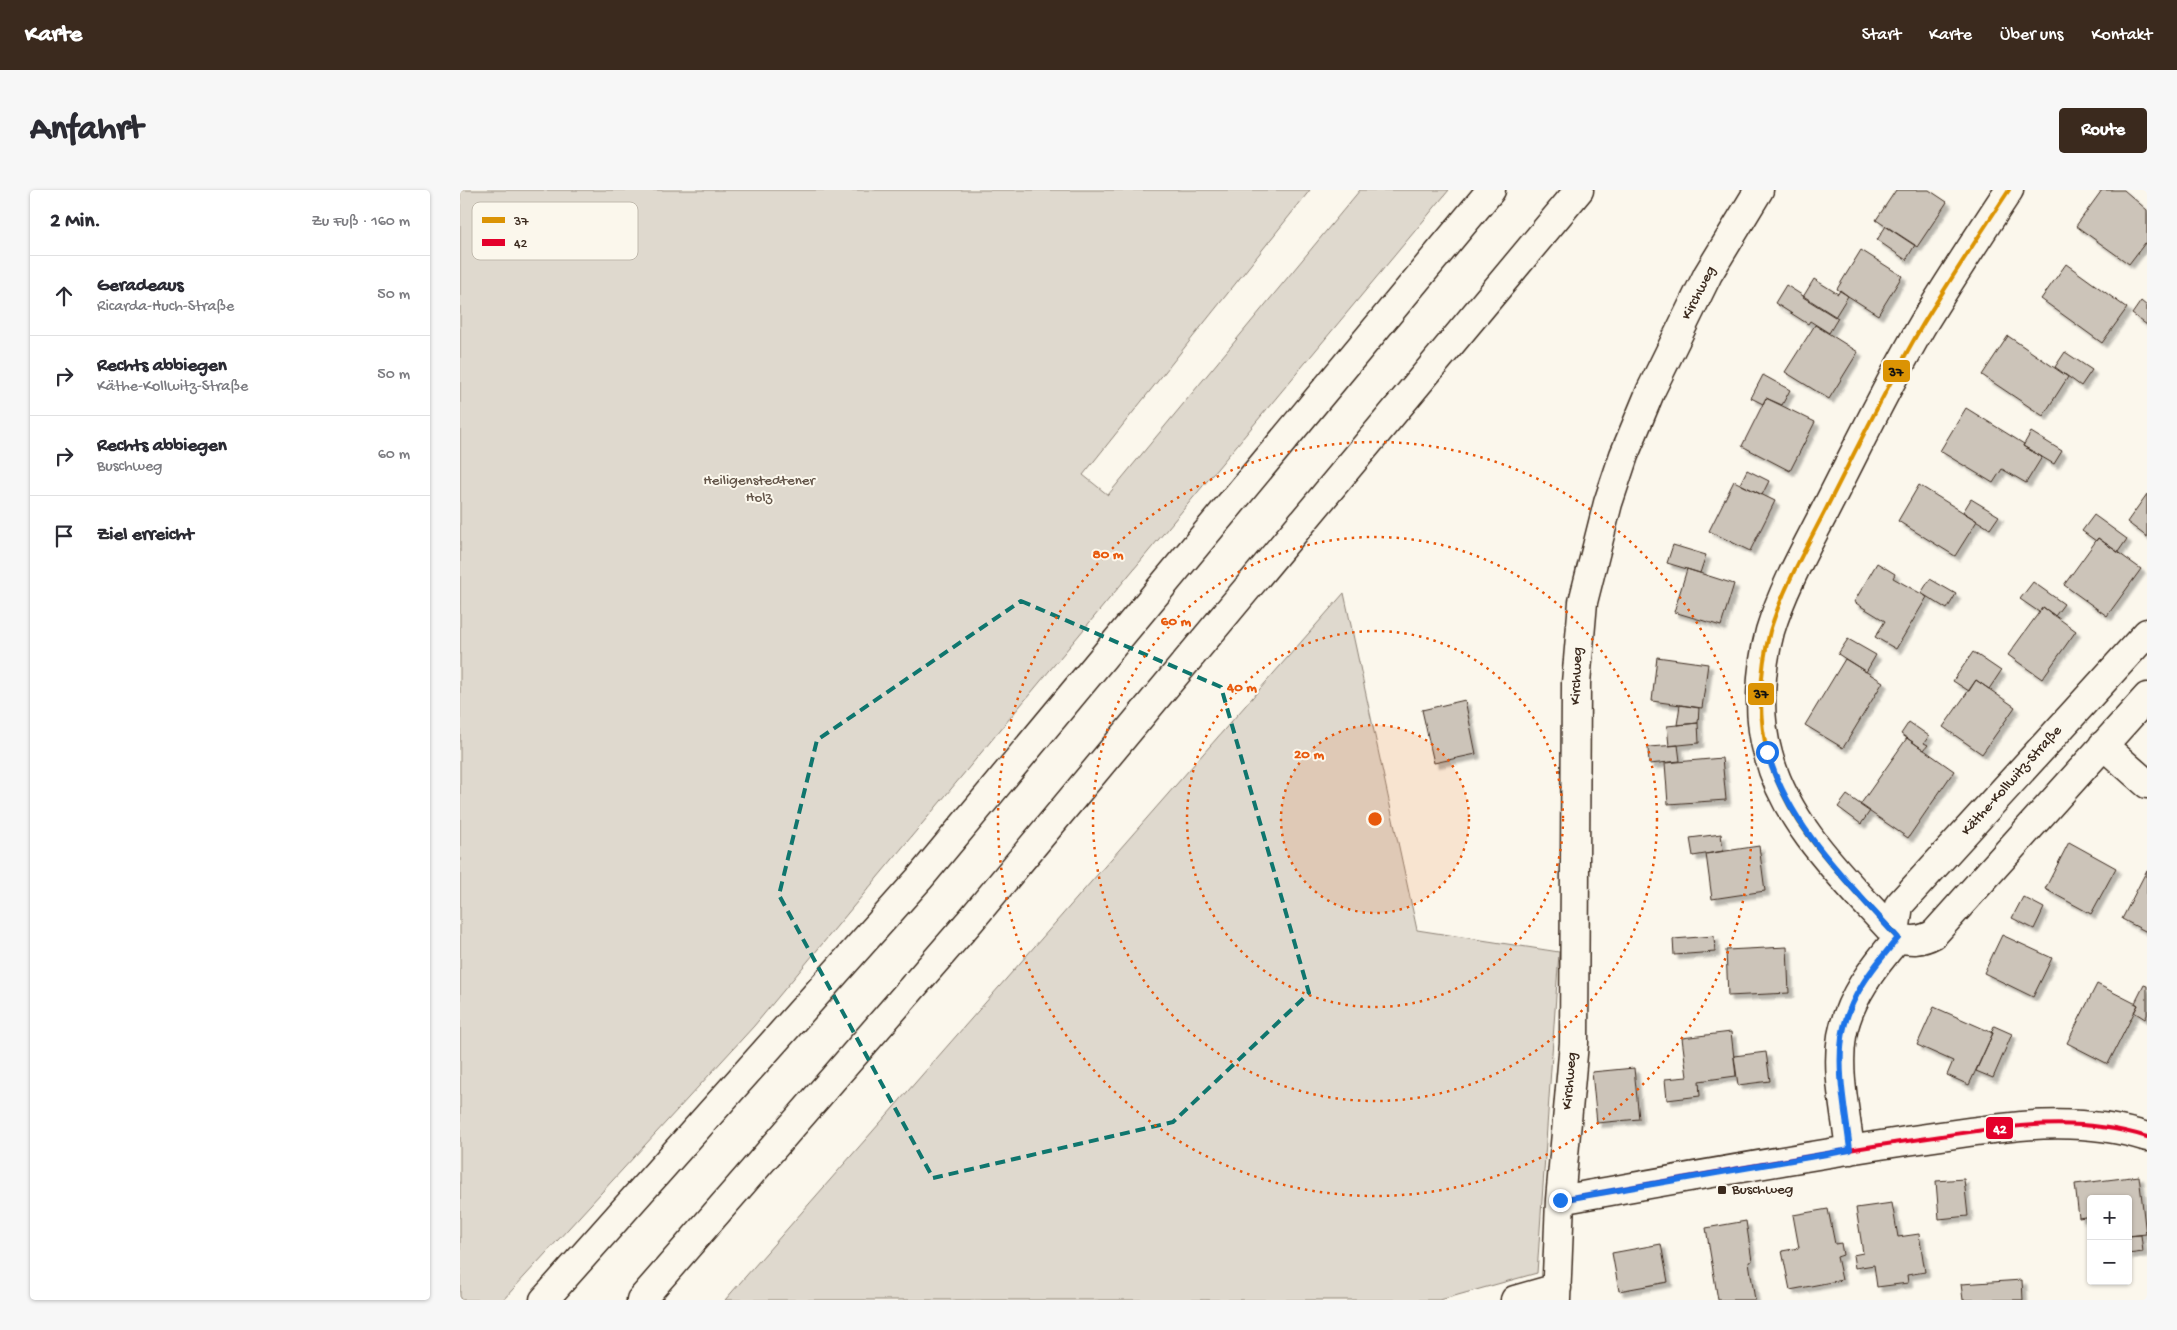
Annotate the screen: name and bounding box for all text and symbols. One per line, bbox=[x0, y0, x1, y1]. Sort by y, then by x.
text: Karte bbox=[25, 21, 82, 50]
text: Start bbox=[1862, 25, 1901, 46]
text: Karte bbox=[1929, 25, 1972, 46]
text: Über uns bbox=[2000, 25, 2063, 46]
text: Kontakt bbox=[2091, 25, 2152, 46]
button: Route bbox=[2059, 108, 2147, 153]
text: Anfahrt bbox=[30, 110, 143, 151]
legend bbox=[472, 202, 638, 260]
text: 2 Min. bbox=[50, 210, 101, 235]
text: Zu Fuß · 160 m bbox=[312, 213, 410, 232]
text: 37 bbox=[513, 214, 529, 231]
text: 42 bbox=[514, 236, 528, 253]
street label: Kirchweg bbox=[1678, 263, 1720, 323]
text: Geradeaus bbox=[97, 275, 183, 298]
icon: ahead bbox=[50, 282, 78, 310]
text: 50 m bbox=[377, 286, 410, 305]
text: Ricarda-Huch-Straße bbox=[97, 298, 234, 317]
text: Rechts abbiegen bbox=[97, 355, 227, 378]
line badge: 37 bbox=[1882, 359, 1911, 383]
icon: right bbox=[50, 362, 78, 390]
text: 37 bbox=[1888, 365, 1904, 382]
text: 50 m bbox=[377, 366, 410, 385]
text: Käthe-Kollwitz-Straße bbox=[97, 378, 248, 397]
text: Rechts abbiegen bbox=[97, 435, 227, 458]
icon: right bbox=[50, 442, 78, 470]
text: 60 m bbox=[378, 446, 410, 465]
text: Buschweg bbox=[97, 458, 162, 477]
park label: Heiligenstedtener Holz bbox=[703, 472, 817, 507]
icon: arrive bbox=[50, 522, 78, 550]
text: Ziel erreicht bbox=[97, 524, 194, 547]
text: 80 m bbox=[1093, 546, 1124, 564]
text: 60 m bbox=[1161, 613, 1192, 631]
street label: Kirchweg bbox=[1567, 647, 1587, 705]
text: 40 m bbox=[1226, 679, 1257, 697]
line badge: 37 bbox=[1747, 682, 1775, 706]
text: 37 bbox=[1753, 687, 1769, 704]
street label: Käthe-Kollwitz-Straße bbox=[1958, 722, 2066, 840]
route start bbox=[1756, 741, 1779, 764]
text: 20 m bbox=[1294, 746, 1324, 764]
centre of rings bbox=[1366, 810, 1384, 828]
street label: Kirchweg bbox=[1559, 1051, 1581, 1111]
line badge: 42 bbox=[1985, 1116, 2014, 1140]
text: 42 bbox=[1992, 1122, 2007, 1139]
place label: Buschweg bbox=[1731, 1181, 1793, 1199]
marker: Buschweg bbox=[1716, 1184, 1728, 1196]
route end bbox=[1549, 1189, 1572, 1212]
map controls bbox=[2087, 1195, 2132, 1285]
button: + bbox=[2087, 1195, 2132, 1240]
button: − bbox=[2087, 1240, 2132, 1285]

